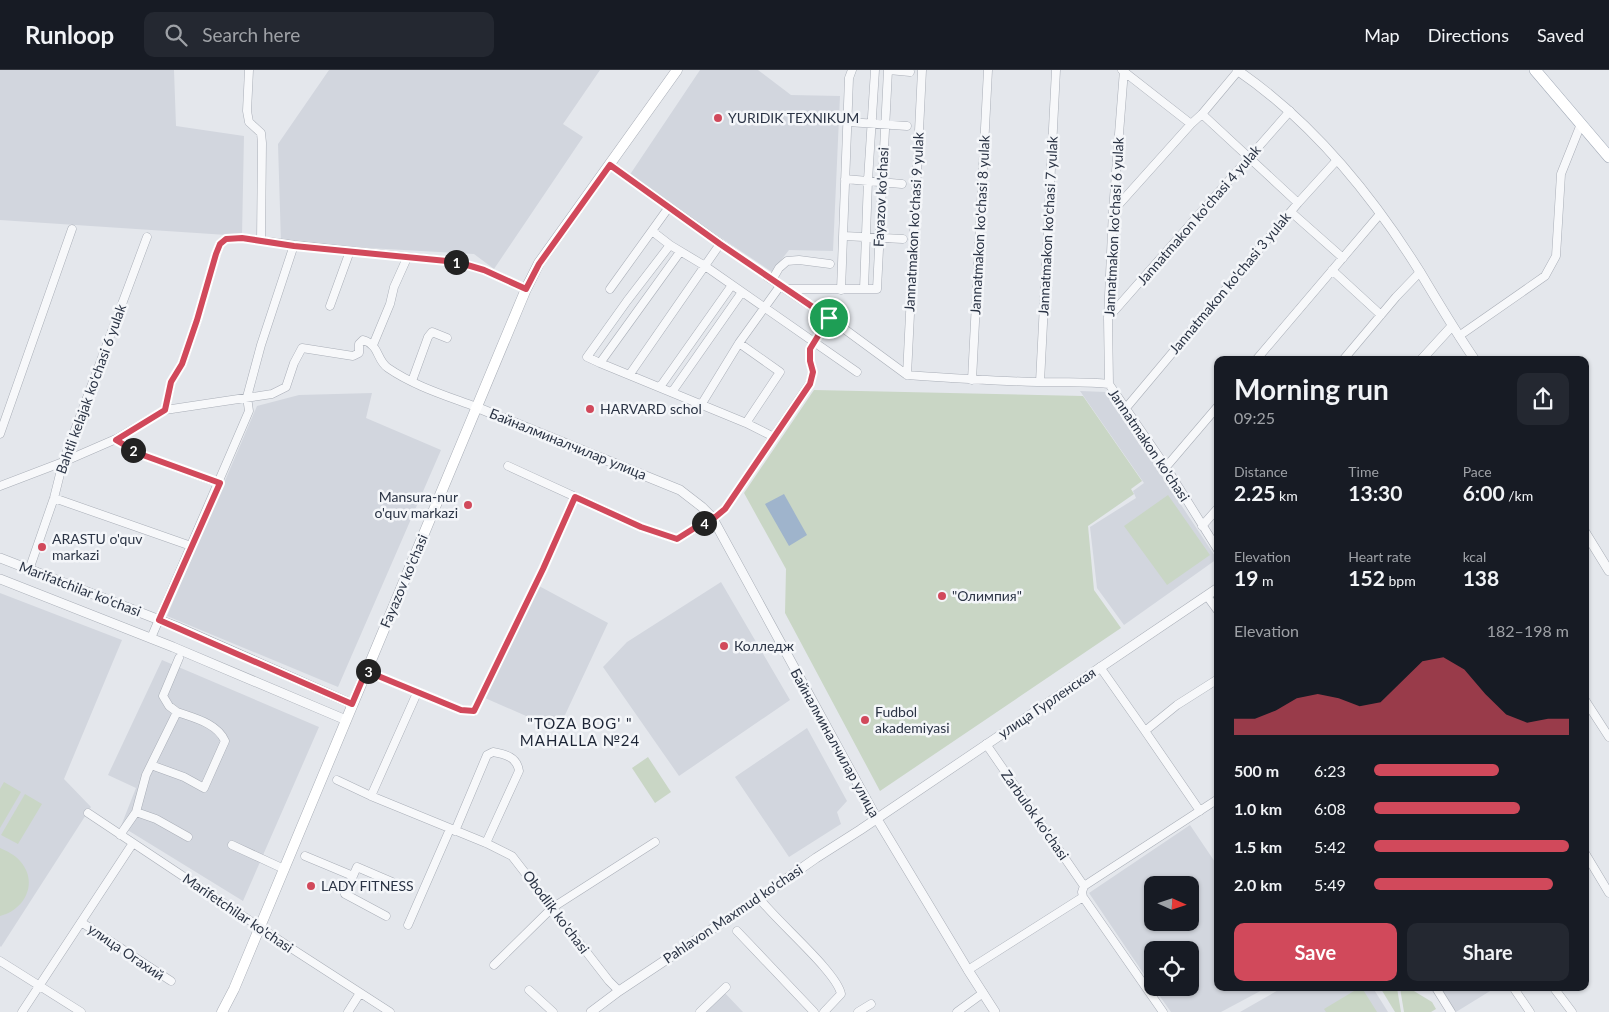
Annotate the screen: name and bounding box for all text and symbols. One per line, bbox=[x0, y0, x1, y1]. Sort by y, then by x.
search box bbox=[144, 12, 494, 57]
text: Runloop bbox=[25, 20, 114, 49]
icon: search bbox=[162, 21, 190, 49]
text: Search here bbox=[202, 23, 300, 46]
text: Map bbox=[1364, 24, 1400, 46]
text: Directions bbox=[1428, 24, 1509, 46]
text: Saved bbox=[1537, 24, 1584, 46]
place label: YURIDIK TEXNIKUM bbox=[728, 109, 859, 126]
marker: YURIDIK TEXNIKUM bbox=[712, 112, 724, 124]
street label: Jannatmakon ko'chasi 9 yulak bbox=[900, 131, 927, 312]
street label: Jannatmakon ko'chasi 8 yulak bbox=[966, 134, 993, 315]
street label: Jannatmakon ko'chasi 7 yulak bbox=[1034, 135, 1061, 316]
street label: Jannatmakon ko'chasi 6 yulak bbox=[1100, 136, 1127, 317]
street label: Jannatmakon ko'chasi 4 yulak bbox=[1133, 141, 1265, 288]
street label: Fayazov ko'chasi bbox=[869, 147, 892, 247]
street label: Jannatmakon ko'chasi 3 yulak bbox=[1165, 208, 1294, 357]
pin: 1 bbox=[444, 250, 468, 274]
text: 1 bbox=[452, 254, 461, 271]
pin bbox=[808, 297, 850, 339]
street label: Bahtli kelajak ko'chasi 6 yulak bbox=[52, 301, 129, 476]
icon: arrive bbox=[815, 304, 843, 332]
text: Morning run bbox=[1234, 372, 1389, 406]
button: share bbox=[1517, 373, 1569, 425]
street label: Jannatmakon ko'chasi bbox=[1105, 385, 1193, 504]
place label: HARVARD schol bbox=[600, 400, 702, 417]
marker: HARVARD schol bbox=[584, 403, 596, 415]
street label: Байналминалчилар улица bbox=[487, 404, 649, 483]
text: 09:25 bbox=[1234, 408, 1275, 427]
pin: 2 bbox=[120, 438, 146, 462]
text: 2 bbox=[129, 442, 138, 459]
text: Distance bbox=[1234, 463, 1288, 480]
text: Time bbox=[1348, 463, 1379, 480]
text: Pace bbox=[1463, 463, 1492, 480]
text: 2.25 bbox=[1234, 480, 1276, 505]
text: 13:30 bbox=[1348, 480, 1402, 505]
text: 6:00 bbox=[1463, 480, 1505, 505]
text: km bbox=[1276, 487, 1298, 504]
text: /km bbox=[1505, 487, 1533, 504]
place label: Mansura-nur o'quv markazi bbox=[374, 488, 458, 521]
marker: Mansura-nur o'quv markazi bbox=[462, 499, 474, 511]
pin: 4 bbox=[692, 510, 716, 536]
text: 4 bbox=[700, 515, 709, 532]
place label: ARASTU o'quv markazi bbox=[52, 530, 143, 563]
street label: Fayazov ko'chasi bbox=[376, 531, 431, 630]
marker: ARASTU o'quv markazi bbox=[36, 541, 48, 553]
text: Elevation bbox=[1234, 548, 1291, 565]
text: Heart rate bbox=[1348, 548, 1411, 565]
text: kcal bbox=[1463, 548, 1486, 565]
street label: Marifatchilar ko'chasi bbox=[17, 557, 144, 620]
text: 19 bbox=[1234, 565, 1258, 590]
text: 152 bbox=[1348, 565, 1385, 590]
text: 138 bbox=[1463, 565, 1499, 590]
text: m bbox=[1258, 572, 1273, 589]
text: bpm bbox=[1385, 572, 1416, 589]
place label: "Олимпия" bbox=[952, 587, 1022, 604]
marker: "Олимпия" bbox=[936, 590, 948, 602]
text: Elevation bbox=[1234, 621, 1299, 640]
text: 182–198 m bbox=[1487, 621, 1569, 640]
place label: Колледж bbox=[734, 637, 794, 654]
marker: Колледж bbox=[718, 640, 730, 652]
pin: 3 bbox=[356, 658, 380, 684]
text: 3 bbox=[364, 663, 373, 680]
street label: улица Гурленская bbox=[995, 664, 1099, 742]
street label: Байналминалчилар улица bbox=[787, 665, 884, 820]
place label: Fudbol akademiyasi bbox=[875, 703, 950, 736]
district label: "TOZA BOG' " MAHALLA №24 bbox=[520, 714, 640, 749]
marker: Fudbol akademiyasi bbox=[859, 714, 871, 726]
text: 500 m bbox=[1234, 761, 1279, 780]
text: 6:23 bbox=[1314, 761, 1346, 780]
street label: Zarbulok ko'chasi bbox=[998, 766, 1073, 863]
text: 1.0 km bbox=[1234, 799, 1282, 818]
text: 6:08 bbox=[1314, 799, 1346, 818]
text: 1.5 km bbox=[1234, 837, 1282, 856]
text: 5:42 bbox=[1314, 837, 1346, 856]
street label: Pahlavon Maxmud ko'chasi bbox=[660, 860, 806, 967]
street label: Obodlik ko'chasi bbox=[520, 867, 593, 957]
street label: Marifetchilar ko'chasi bbox=[180, 869, 297, 956]
text: 2.0 km bbox=[1234, 875, 1282, 894]
text: 5:49 bbox=[1314, 875, 1346, 894]
north arrow bbox=[1144, 876, 1199, 931]
map controls bbox=[1144, 876, 1199, 996]
place label: LADY FITNESS bbox=[321, 877, 414, 894]
marker: LADY FITNESS bbox=[305, 880, 317, 892]
street label: улица Огахий bbox=[85, 920, 168, 983]
button: Save bbox=[1234, 923, 1397, 981]
button: Share bbox=[1407, 923, 1569, 981]
button: locate bbox=[1144, 941, 1199, 996]

